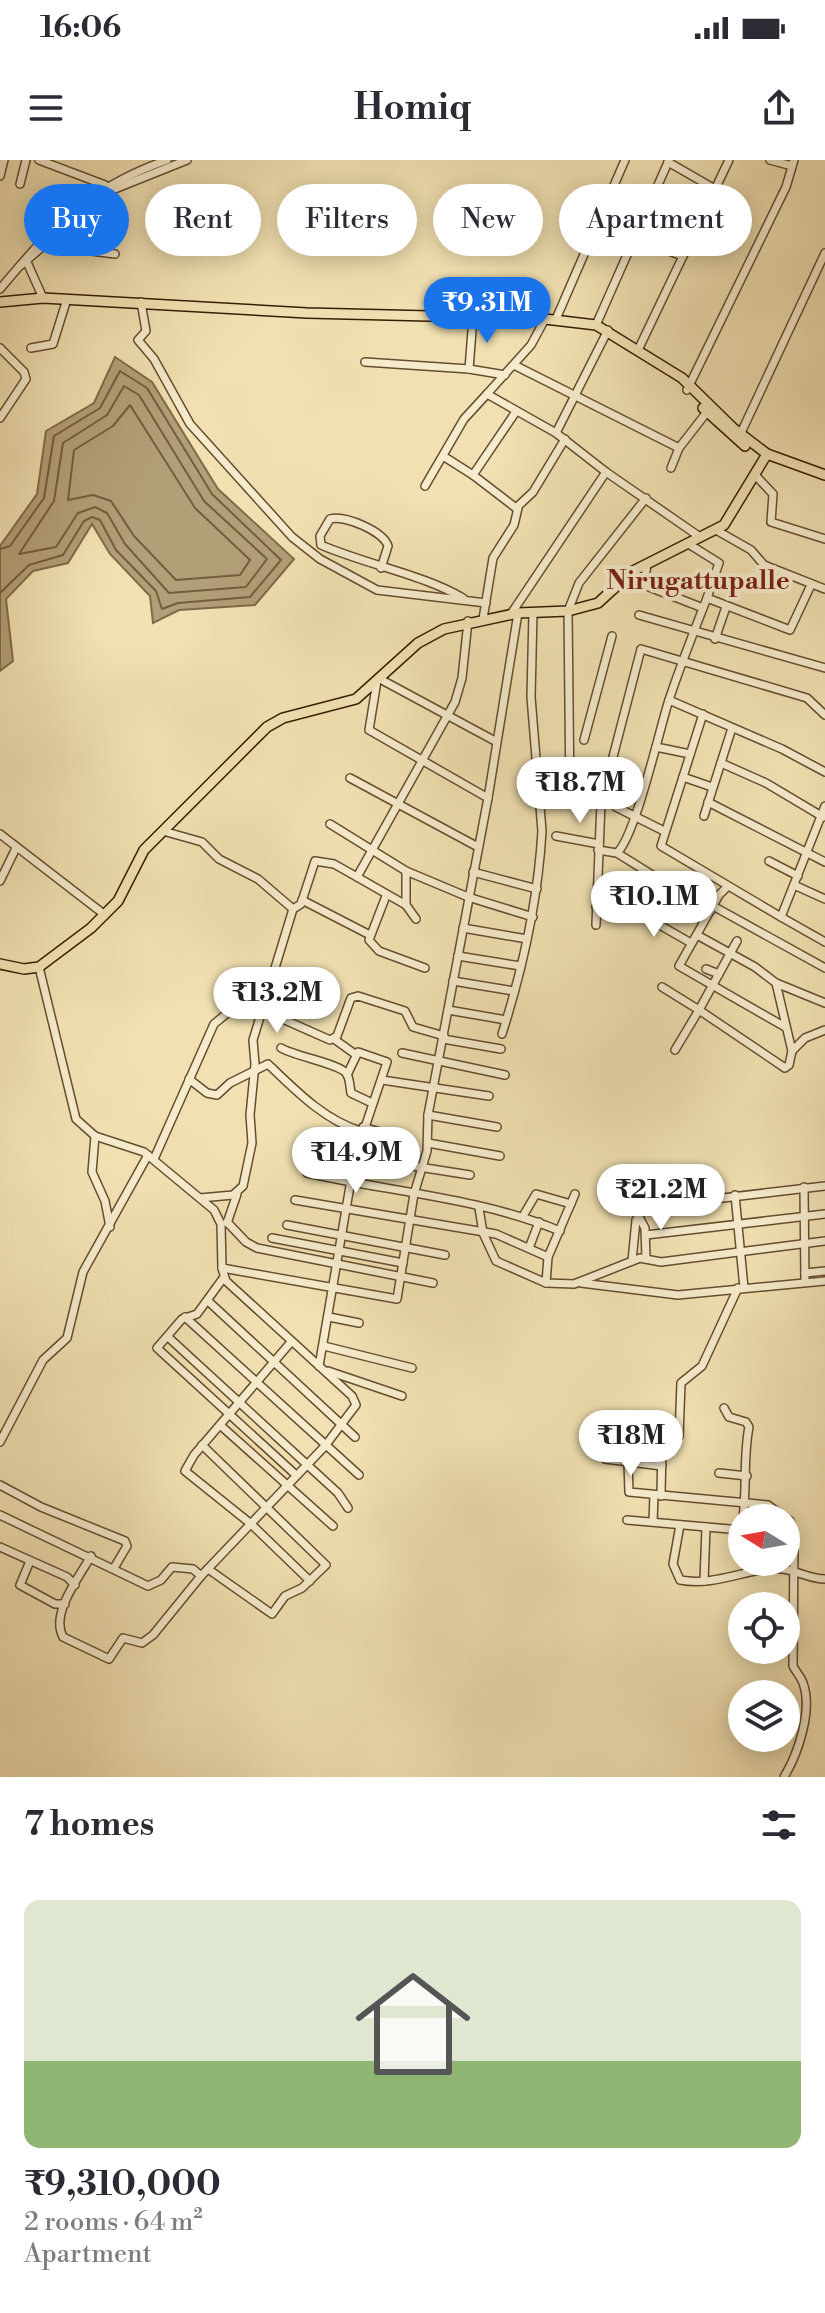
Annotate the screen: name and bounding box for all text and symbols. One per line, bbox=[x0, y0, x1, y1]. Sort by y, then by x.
text: 16:06 bbox=[40, 9, 121, 47]
icon: menu bbox=[24, 86, 68, 130]
text: Homiq bbox=[354, 86, 471, 131]
icon: share bbox=[757, 86, 801, 130]
chip: Buy bbox=[24, 184, 129, 256]
chip: Rent bbox=[145, 184, 261, 256]
chip: Filters bbox=[277, 184, 417, 256]
chip: New bbox=[433, 184, 543, 256]
chip: Apartment bbox=[559, 184, 752, 256]
pin: ₹9.31M bbox=[422, 277, 552, 345]
text: ₹9.31M bbox=[442, 287, 532, 319]
district label: Nirugattupalle bbox=[606, 565, 790, 597]
pin: ₹18.7M bbox=[515, 757, 645, 825]
text: ₹18.7M bbox=[535, 767, 625, 799]
pin: ₹10.1M bbox=[589, 871, 719, 939]
text: ₹10.1M bbox=[609, 881, 699, 913]
pin: ₹13.2M bbox=[212, 967, 342, 1035]
text: ₹13.2M bbox=[231, 977, 323, 1009]
pin: ₹14.9M bbox=[291, 1127, 421, 1195]
text: ₹14.9M bbox=[310, 1137, 402, 1169]
pin: ₹21.2M bbox=[596, 1164, 726, 1232]
text: ₹21.2M bbox=[615, 1174, 707, 1206]
pin: ₹18M bbox=[584, 1410, 678, 1478]
text: ₹18M bbox=[597, 1420, 665, 1452]
north arrow bbox=[728, 1504, 800, 1576]
map controls bbox=[728, 1504, 800, 1752]
button: locate bbox=[728, 1592, 800, 1664]
button: layers bbox=[728, 1680, 800, 1752]
icon: filters bbox=[757, 1803, 801, 1847]
text: 7 homes bbox=[24, 1804, 154, 1846]
icon: home bbox=[341, 1952, 485, 2096]
text: ₹9,310,000 bbox=[24, 2164, 221, 2206]
text: 2 rooms · 64 m² bbox=[24, 2206, 203, 2238]
text: Apartment bbox=[24, 2238, 152, 2270]

